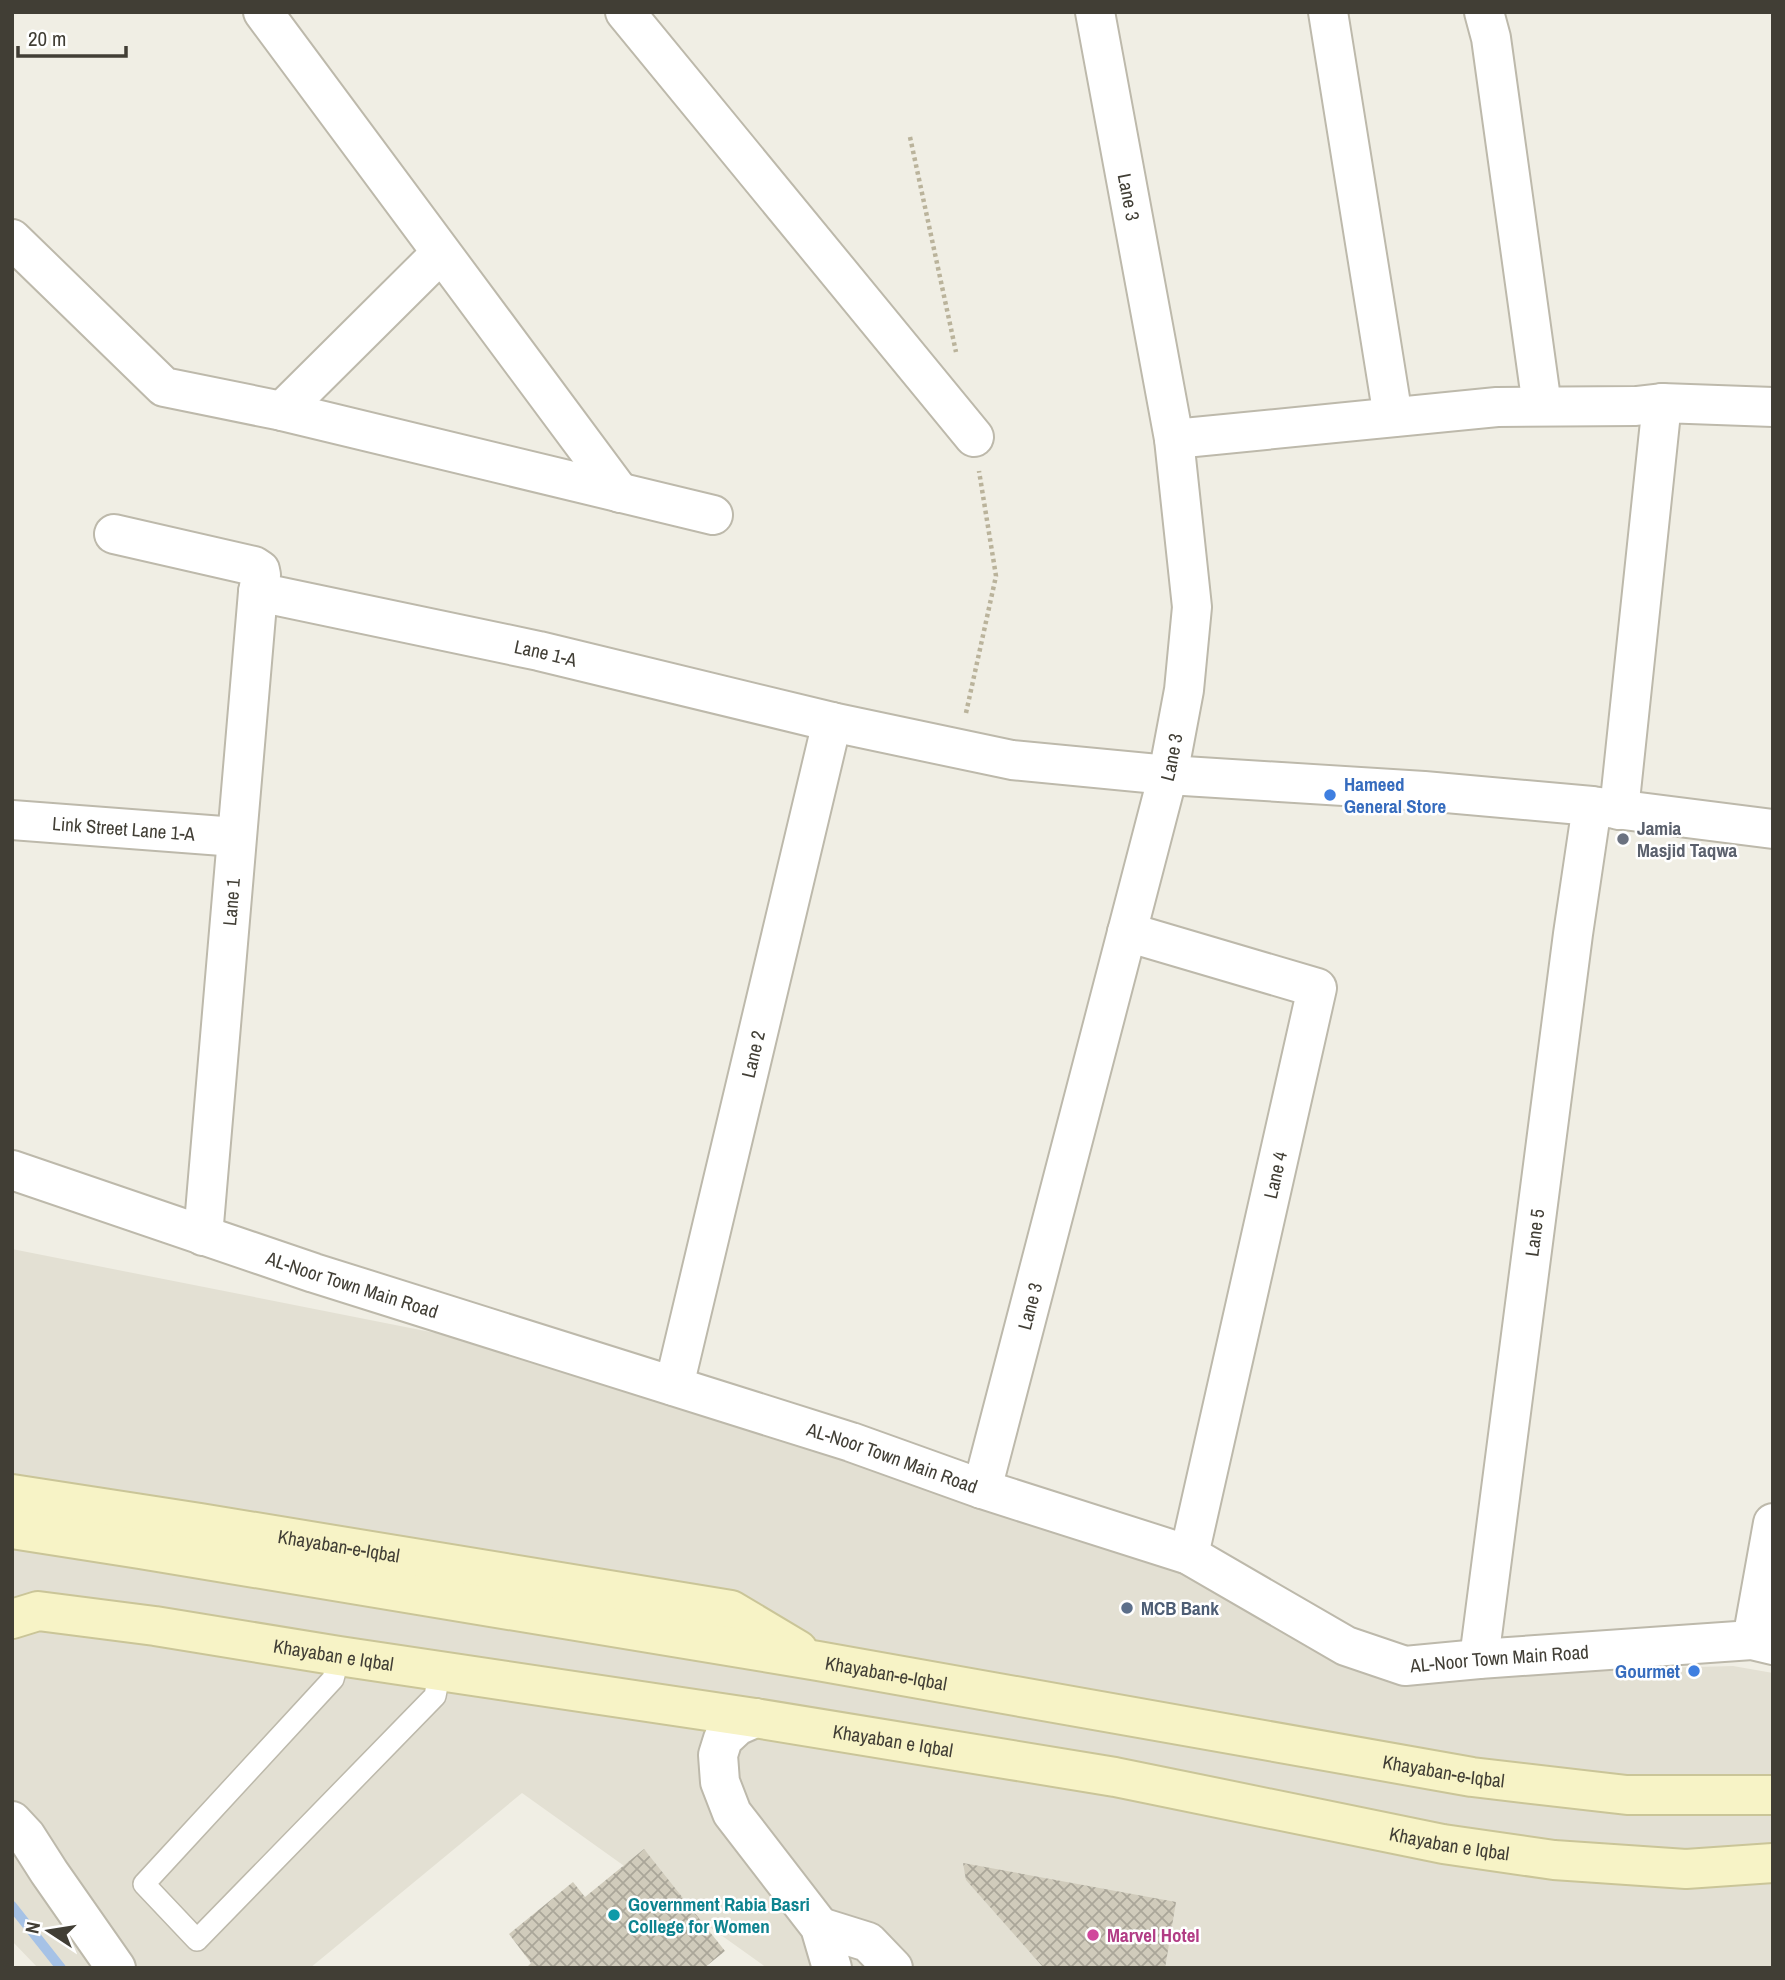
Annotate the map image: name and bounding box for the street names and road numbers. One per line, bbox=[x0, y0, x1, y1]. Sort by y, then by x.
street label: Lane 3 bbox=[1112, 171, 1146, 223]
street label: Lane 1-A bbox=[512, 633, 580, 673]
street label: Lane 3 bbox=[1154, 731, 1189, 784]
street label: Link Street Lane 1-A bbox=[51, 810, 197, 847]
street label: Lane 1 bbox=[216, 877, 246, 927]
street label: Lane 2 bbox=[735, 1028, 771, 1080]
street label: Lane 4 bbox=[1257, 1149, 1293, 1201]
street label: Lane 5 bbox=[1518, 1207, 1550, 1258]
street label: AL-Noor Town Main Road bbox=[262, 1244, 441, 1324]
street label: Lane 3 bbox=[1011, 1280, 1048, 1332]
street label: AL-Noor Town Main Road bbox=[803, 1416, 981, 1499]
street label: Khayaban-e-Iqbal bbox=[276, 1523, 402, 1569]
street label: Khayaban e Iqbal bbox=[271, 1633, 395, 1677]
street label: AL-Noor Town Main Road bbox=[1408, 1638, 1590, 1679]
street label: Khayaban-e-Iqbal bbox=[823, 1650, 949, 1697]
street label: Khayaban e Iqbal bbox=[831, 1718, 955, 1763]
street label: Khayaban-e-Iqbal bbox=[1381, 1748, 1506, 1794]
street label: Khayaban e Iqbal bbox=[1387, 1820, 1511, 1866]

